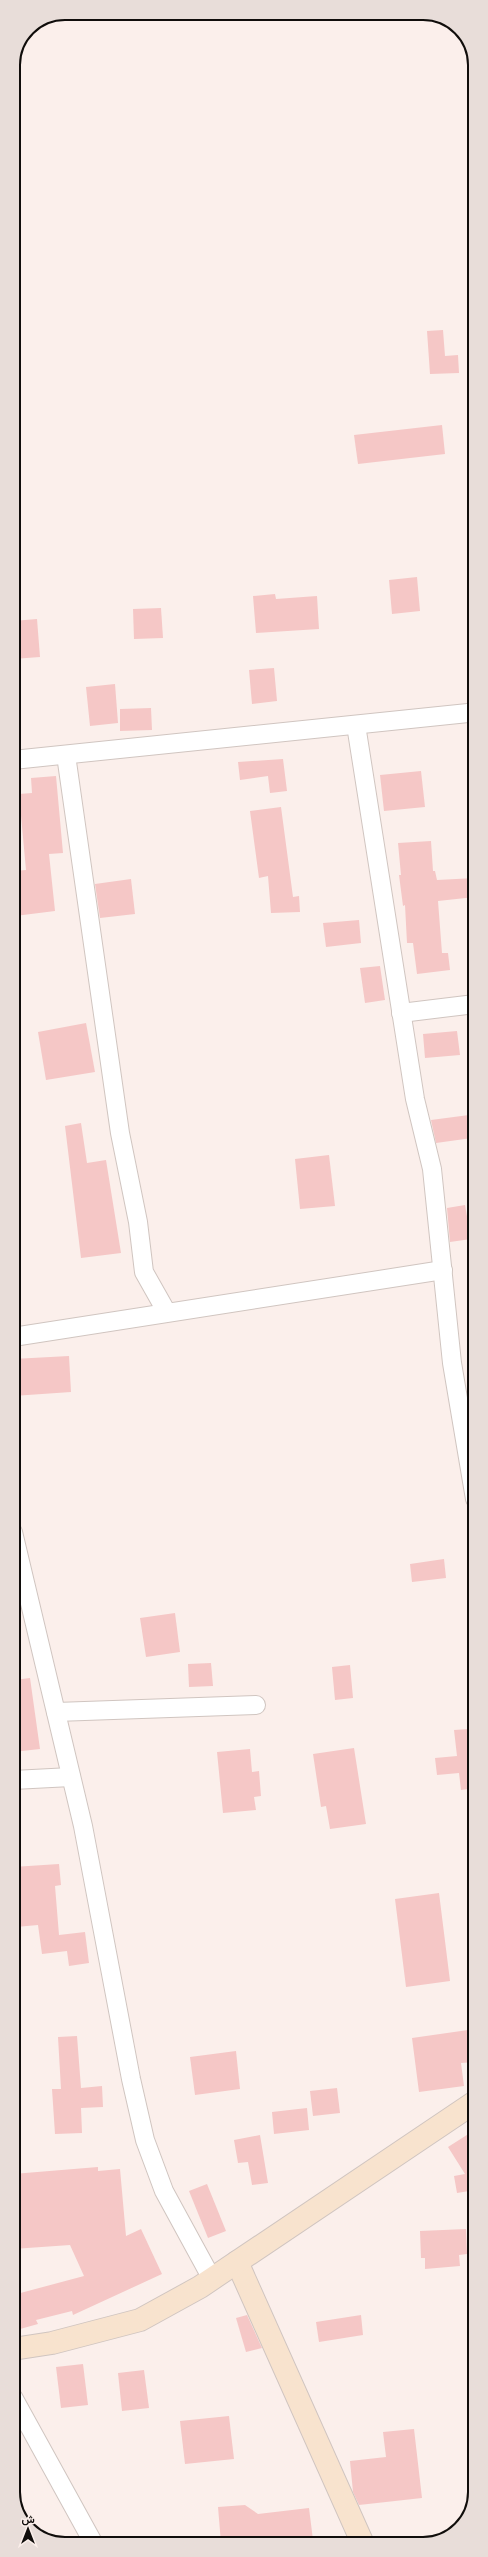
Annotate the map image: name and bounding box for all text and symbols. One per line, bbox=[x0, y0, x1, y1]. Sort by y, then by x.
north arrow bbox=[8, 2509, 48, 2549]
text: ش bbox=[21, 2512, 35, 2529]

